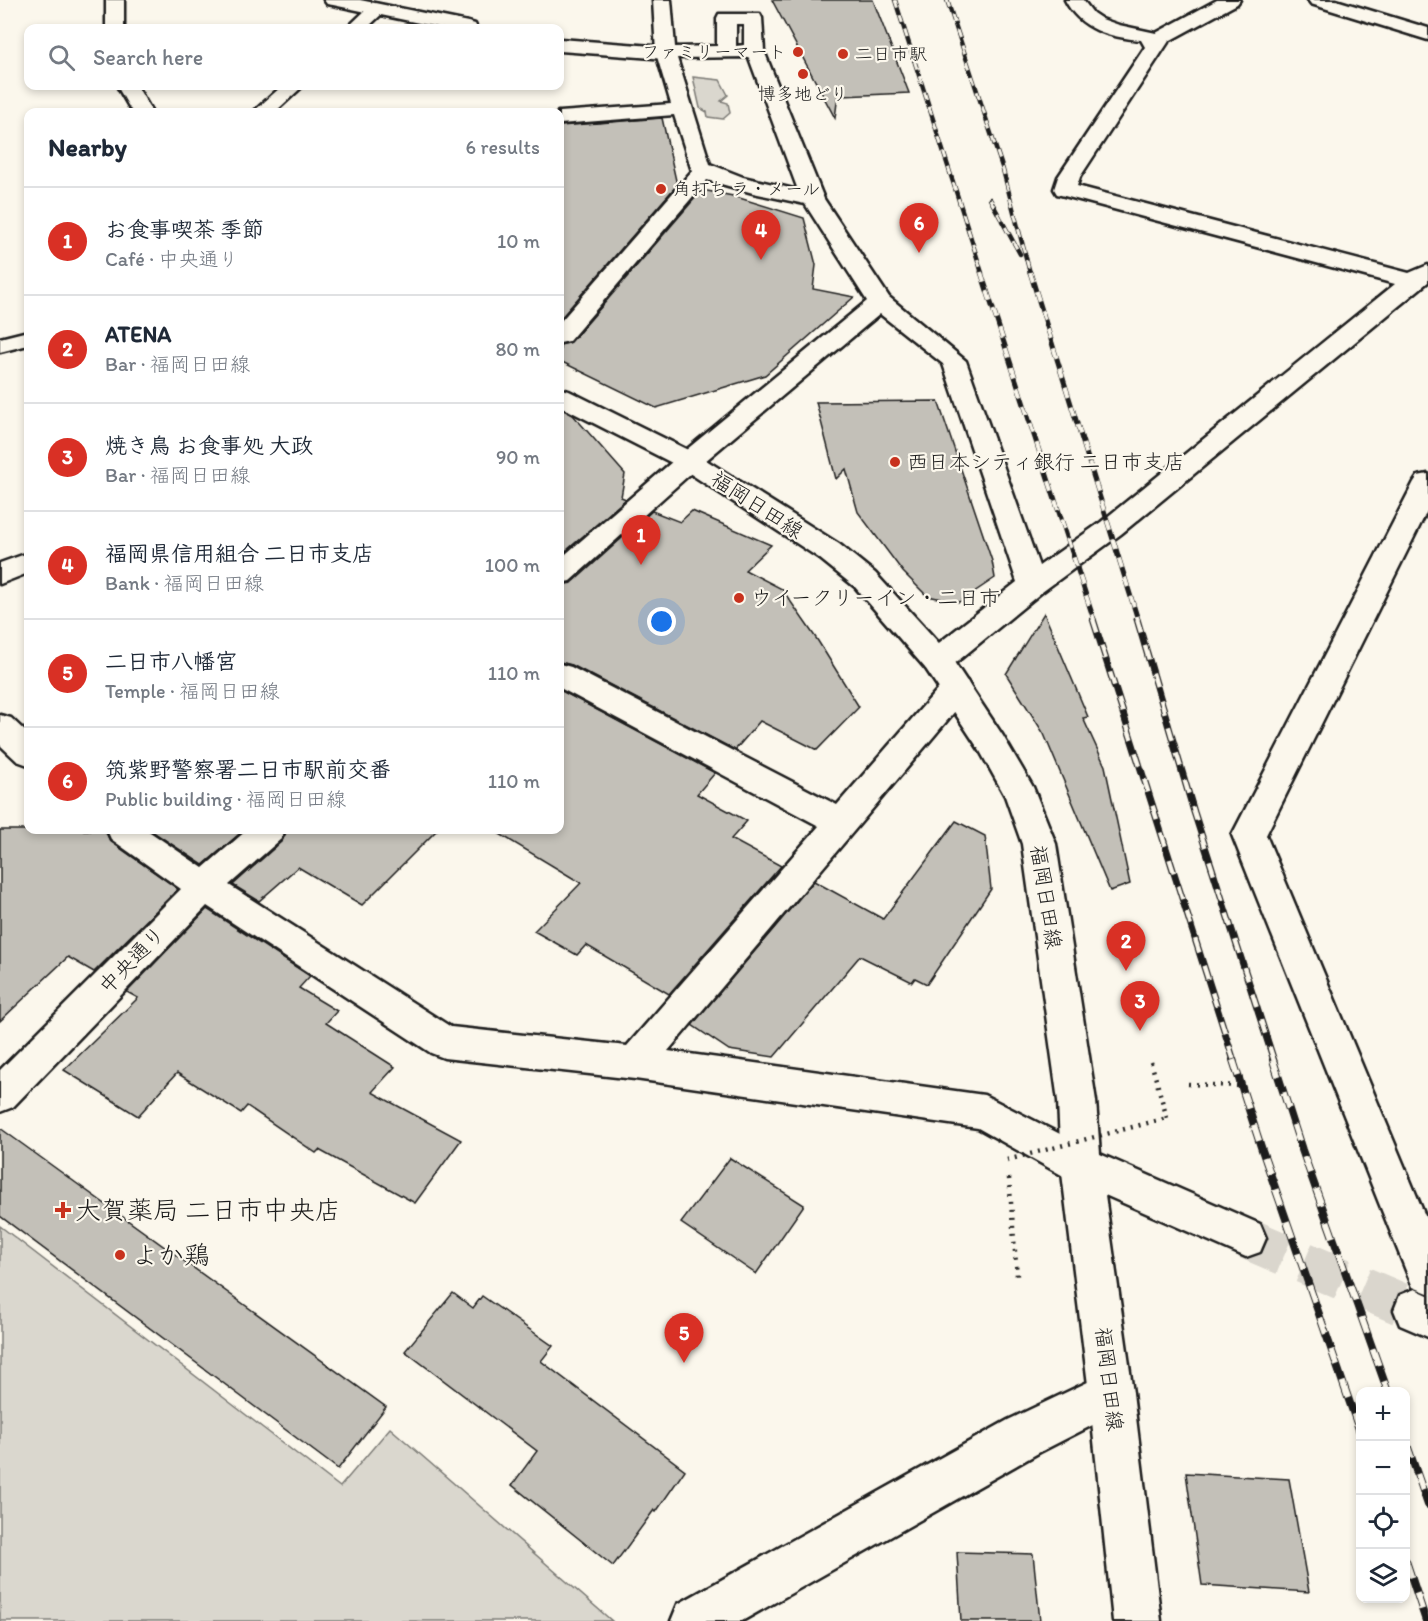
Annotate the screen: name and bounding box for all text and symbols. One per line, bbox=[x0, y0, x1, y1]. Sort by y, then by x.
search box bbox=[24, 24, 564, 90]
icon: search bbox=[45, 41, 78, 74]
place label: ファミリーマート bbox=[642, 41, 786, 63]
place label: 二日市駅 bbox=[855, 43, 927, 65]
text: Search here bbox=[93, 44, 203, 71]
marker: ファミリーマート bbox=[791, 45, 805, 59]
marker: 二日市駅 bbox=[836, 47, 850, 61]
marker: 博多地どり bbox=[796, 67, 810, 81]
place label: 博多地どり bbox=[758, 83, 848, 105]
text: Nearby bbox=[48, 131, 127, 163]
text: 6 results bbox=[466, 135, 540, 159]
place label: 角打ち ラ・メール bbox=[673, 178, 820, 200]
marker: 角打ち ラ・メール bbox=[654, 182, 668, 196]
pin: 6 bbox=[900, 204, 938, 253]
pin: 4 bbox=[742, 210, 780, 260]
text: お食事喫茶 季節 bbox=[105, 216, 264, 243]
text: 1 bbox=[63, 229, 72, 253]
text: 10 m bbox=[497, 229, 540, 253]
text: Café · 中央通り bbox=[105, 247, 239, 271]
text: ATENA bbox=[105, 321, 171, 348]
text: 2 bbox=[62, 337, 73, 361]
text: 80 m bbox=[495, 337, 540, 361]
text: Bar · 福岡日田線 bbox=[105, 352, 250, 376]
text: 焼き鳥 お食事処 大政 bbox=[105, 432, 313, 459]
text: 3 bbox=[62, 445, 73, 469]
text: 90 m bbox=[496, 445, 540, 469]
place label: 西日本シティ銀行 二日市支店 bbox=[907, 449, 1185, 474]
marker: 西日本シティ銀行 二日市支店 bbox=[888, 455, 902, 469]
text: Bar · 福岡日田線 bbox=[105, 463, 250, 487]
street label: 福岡日田線 bbox=[706, 466, 808, 544]
pin: 1 bbox=[622, 516, 660, 565]
text: 福岡県信用組合 二日市支店 bbox=[105, 540, 374, 567]
text: 4 bbox=[61, 553, 74, 577]
text: 100 m bbox=[485, 553, 540, 577]
text: Bank · 福岡日田線 bbox=[105, 571, 264, 595]
place label: ウイークリーイン・二日市 bbox=[751, 585, 1000, 610]
marker: ウイークリーイン・二日市 bbox=[732, 591, 746, 605]
your location bbox=[647, 607, 676, 636]
text: 二日市八幡宮 bbox=[105, 648, 237, 675]
text: 5 bbox=[62, 661, 73, 685]
text: 110 m bbox=[488, 661, 540, 685]
text: Temple · 福岡日田線 bbox=[105, 679, 279, 703]
text: 筑紫野警察署二日市駅前交番 bbox=[105, 756, 391, 783]
text: 6 bbox=[62, 769, 73, 793]
text: 110 m bbox=[488, 769, 540, 793]
text: Public building · 福岡日田線 bbox=[105, 787, 346, 811]
street label: 福岡日田線 bbox=[1026, 843, 1067, 951]
street label: 中央通り bbox=[93, 921, 170, 999]
pin: 2 bbox=[1106, 922, 1146, 971]
pin: 3 bbox=[1120, 982, 1160, 1031]
place label: 大賀薬局 二日市中央店 bbox=[75, 1194, 341, 1226]
marker: 大賀薬局 二日市中央店 bbox=[56, 1203, 70, 1217]
place label: よか鶏 bbox=[132, 1239, 210, 1271]
marker: よか鶏 bbox=[113, 1248, 127, 1262]
pin: 5 bbox=[664, 1314, 704, 1363]
street label: 福岡日田線 bbox=[1091, 1325, 1128, 1433]
map controls bbox=[1356, 1387, 1410, 1603]
button: + bbox=[1356, 1387, 1410, 1441]
button: − bbox=[1356, 1441, 1410, 1495]
button: locate bbox=[1356, 1495, 1410, 1549]
button: layers bbox=[1356, 1549, 1410, 1603]

